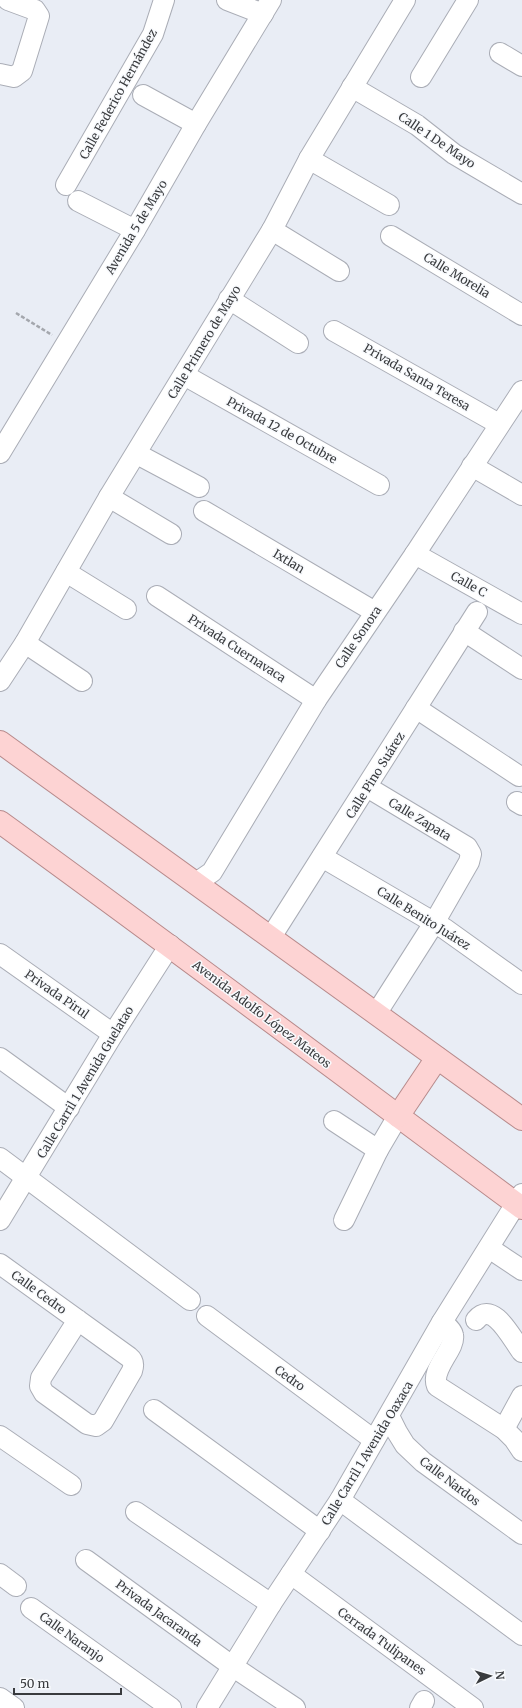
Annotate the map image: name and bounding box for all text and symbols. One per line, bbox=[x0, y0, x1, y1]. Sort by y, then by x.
street label: Calle Federico Hernández bbox=[76, 26, 160, 162]
street label: Calle 1 De Mayo bbox=[396, 109, 478, 171]
street label: Avenida 5 de Mayo bbox=[101, 177, 170, 278]
street label: Calle Morelia bbox=[421, 249, 494, 301]
street label: Calle Primero de Mayo bbox=[164, 283, 244, 401]
street label: Privada Santa Teresa bbox=[361, 340, 473, 414]
street label: Privada 12 de Octubre bbox=[224, 393, 340, 467]
street label: Ixtlan bbox=[270, 546, 308, 576]
street label: Calle C bbox=[448, 568, 490, 600]
street label: Calle Sonora bbox=[332, 603, 385, 671]
street label: Privada Cuernavaca bbox=[185, 611, 289, 685]
street label: Calle Pino Suárez bbox=[342, 729, 408, 821]
street label: Calle Zapata bbox=[386, 794, 454, 844]
street label: Calle Benito Juárez bbox=[374, 883, 474, 953]
street label: Avenida Adolfo López Mateos bbox=[189, 956, 334, 1071]
street label: Privada Pirul bbox=[22, 966, 92, 1022]
street label: Calle Carril 1 Avenida Guelatao bbox=[34, 1003, 136, 1161]
street label: Calle Cedro bbox=[9, 1267, 69, 1317]
street label: Cedro bbox=[272, 1362, 308, 1394]
street label: Calle Carril 1 Avenida Oaxaca bbox=[318, 1378, 416, 1528]
street label: Calle Nardos bbox=[417, 1453, 483, 1509]
street label: Privada Jacaranda bbox=[113, 1577, 206, 1650]
street label: Cerrada Tulipanes bbox=[335, 1604, 429, 1678]
street label: Calle Naranjo bbox=[37, 1608, 107, 1666]
north arrow bbox=[470, 1656, 510, 1696]
scale bar bbox=[14, 1670, 121, 1696]
text: N bbox=[493, 1670, 507, 1680]
text: 50 m bbox=[20, 1676, 49, 1691]

